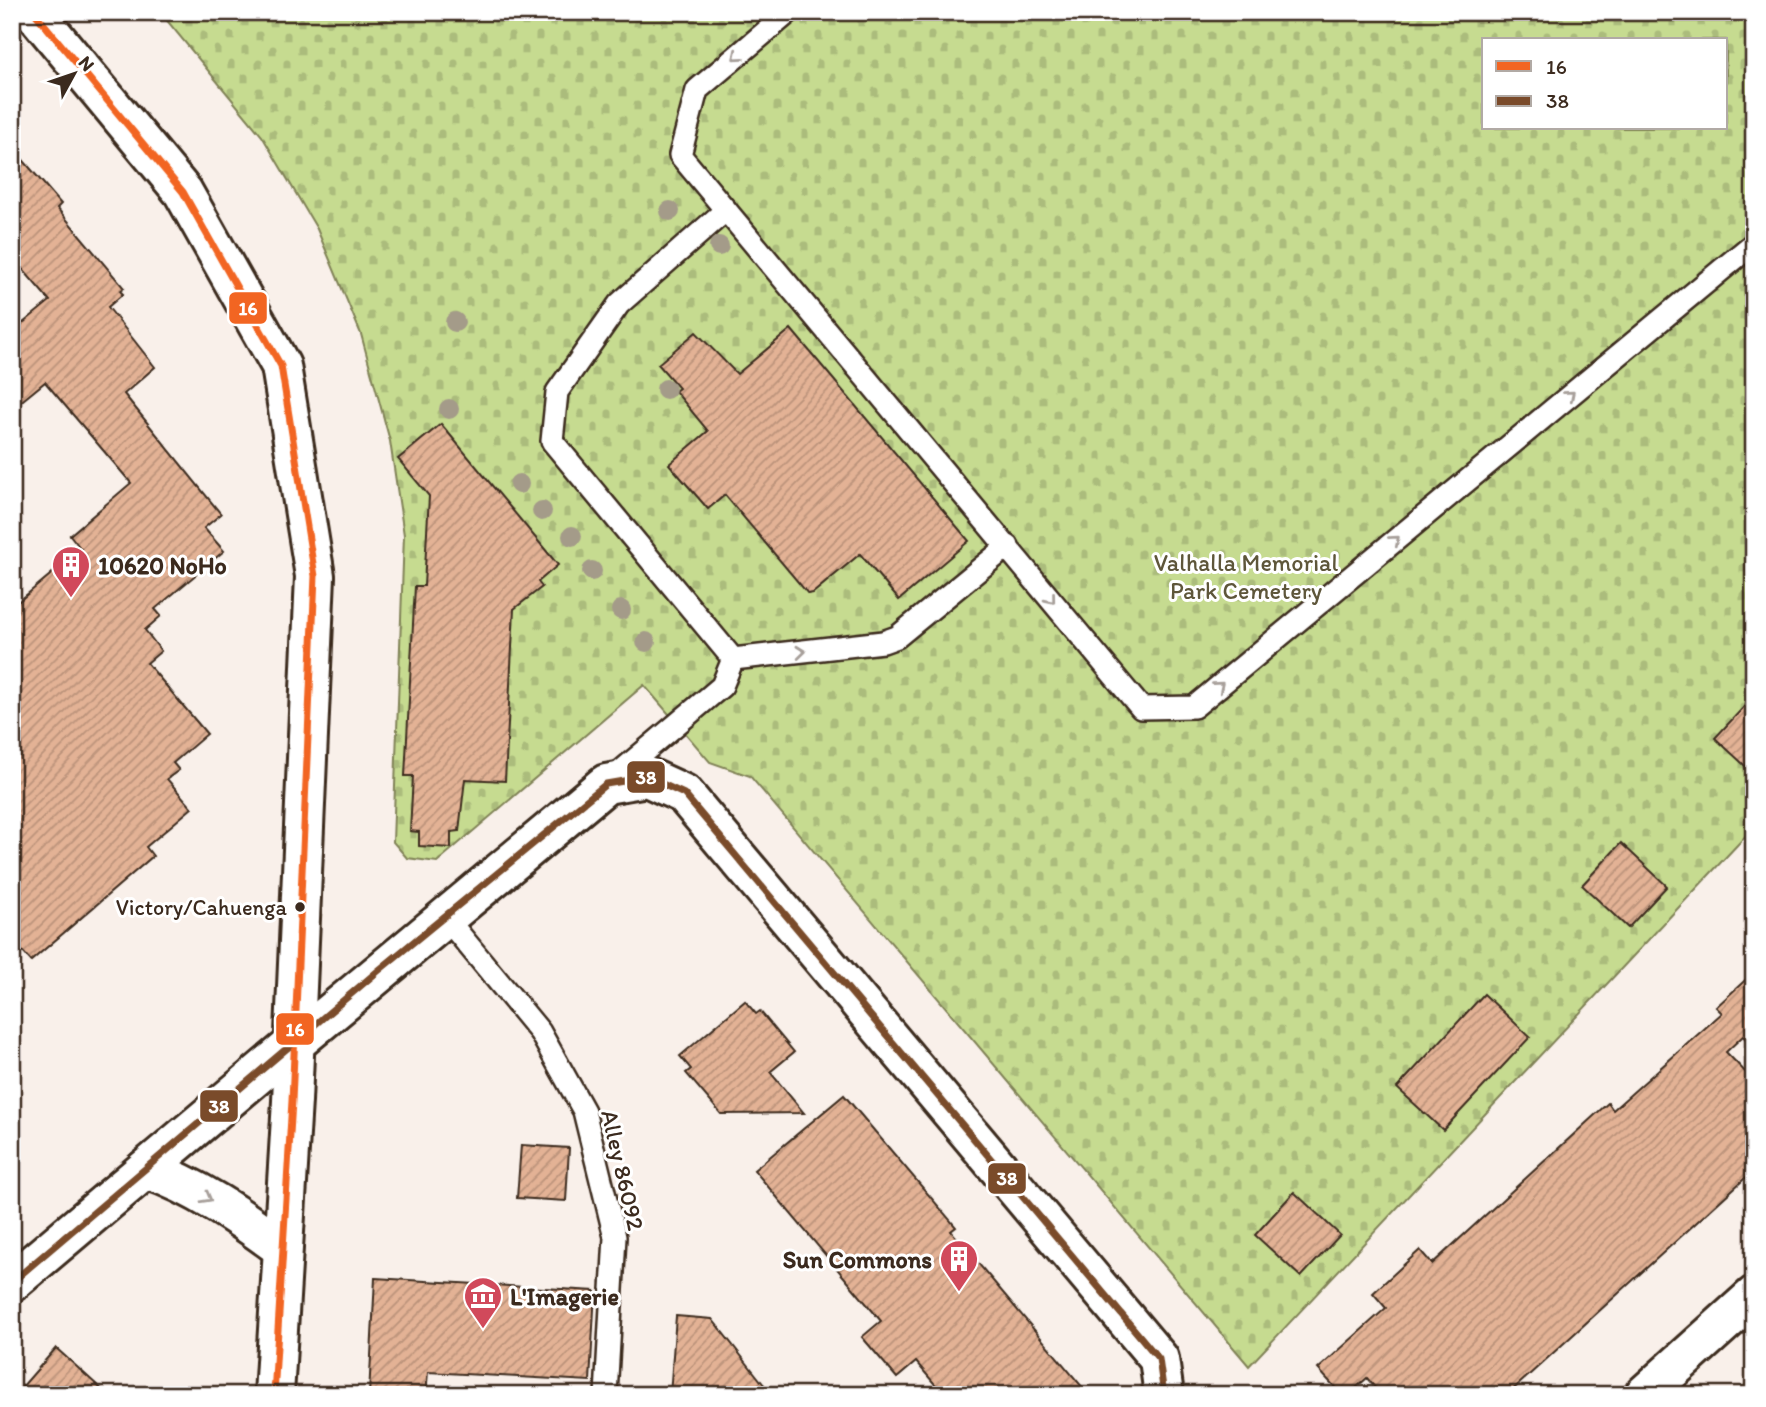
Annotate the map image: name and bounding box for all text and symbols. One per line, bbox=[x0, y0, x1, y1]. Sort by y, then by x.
north arrow bbox=[38, 38, 108, 108]
legend bbox=[1482, 38, 1728, 130]
one-way arrow bbox=[732, 48, 745, 60]
text: N bbox=[74, 51, 100, 76]
text: 16 bbox=[1546, 54, 1567, 79]
text: 38 bbox=[1546, 88, 1569, 113]
line badge: 16 bbox=[228, 291, 268, 325]
text: 16 bbox=[239, 297, 257, 320]
one-way arrow bbox=[1562, 391, 1574, 404]
one-way arrow bbox=[1387, 536, 1399, 549]
building icon: 10620 NoHo bbox=[50, 544, 92, 599]
park label: Valhalla Memorial Park Cemetery bbox=[1154, 548, 1339, 605]
place label: 10620 NoHo bbox=[98, 551, 227, 580]
one-way arrow bbox=[1043, 591, 1056, 603]
one-way arrow bbox=[795, 644, 807, 659]
one-way arrow bbox=[1212, 681, 1224, 694]
line badge: 38 bbox=[626, 760, 666, 794]
text: 38 bbox=[636, 766, 657, 789]
place label: Victory/Cahuenga bbox=[116, 894, 288, 921]
marker: Victory/Cahuenga bbox=[293, 900, 307, 914]
line badge: 16 bbox=[275, 1012, 315, 1046]
text: 16 bbox=[286, 1018, 304, 1041]
line badge: 38 bbox=[199, 1089, 239, 1123]
text: 38 bbox=[209, 1095, 230, 1118]
street label: Alley 86092 bbox=[595, 1107, 651, 1234]
line badge: 38 bbox=[987, 1162, 1027, 1195]
text: 38 bbox=[997, 1167, 1018, 1190]
one-way arrow bbox=[200, 1190, 213, 1203]
building icon: Sun Commons bbox=[938, 1238, 980, 1293]
place label: Sun Commons bbox=[783, 1245, 932, 1274]
museum icon: L'Imagerie bbox=[462, 1275, 504, 1330]
place label: L'Imagerie bbox=[510, 1282, 619, 1312]

